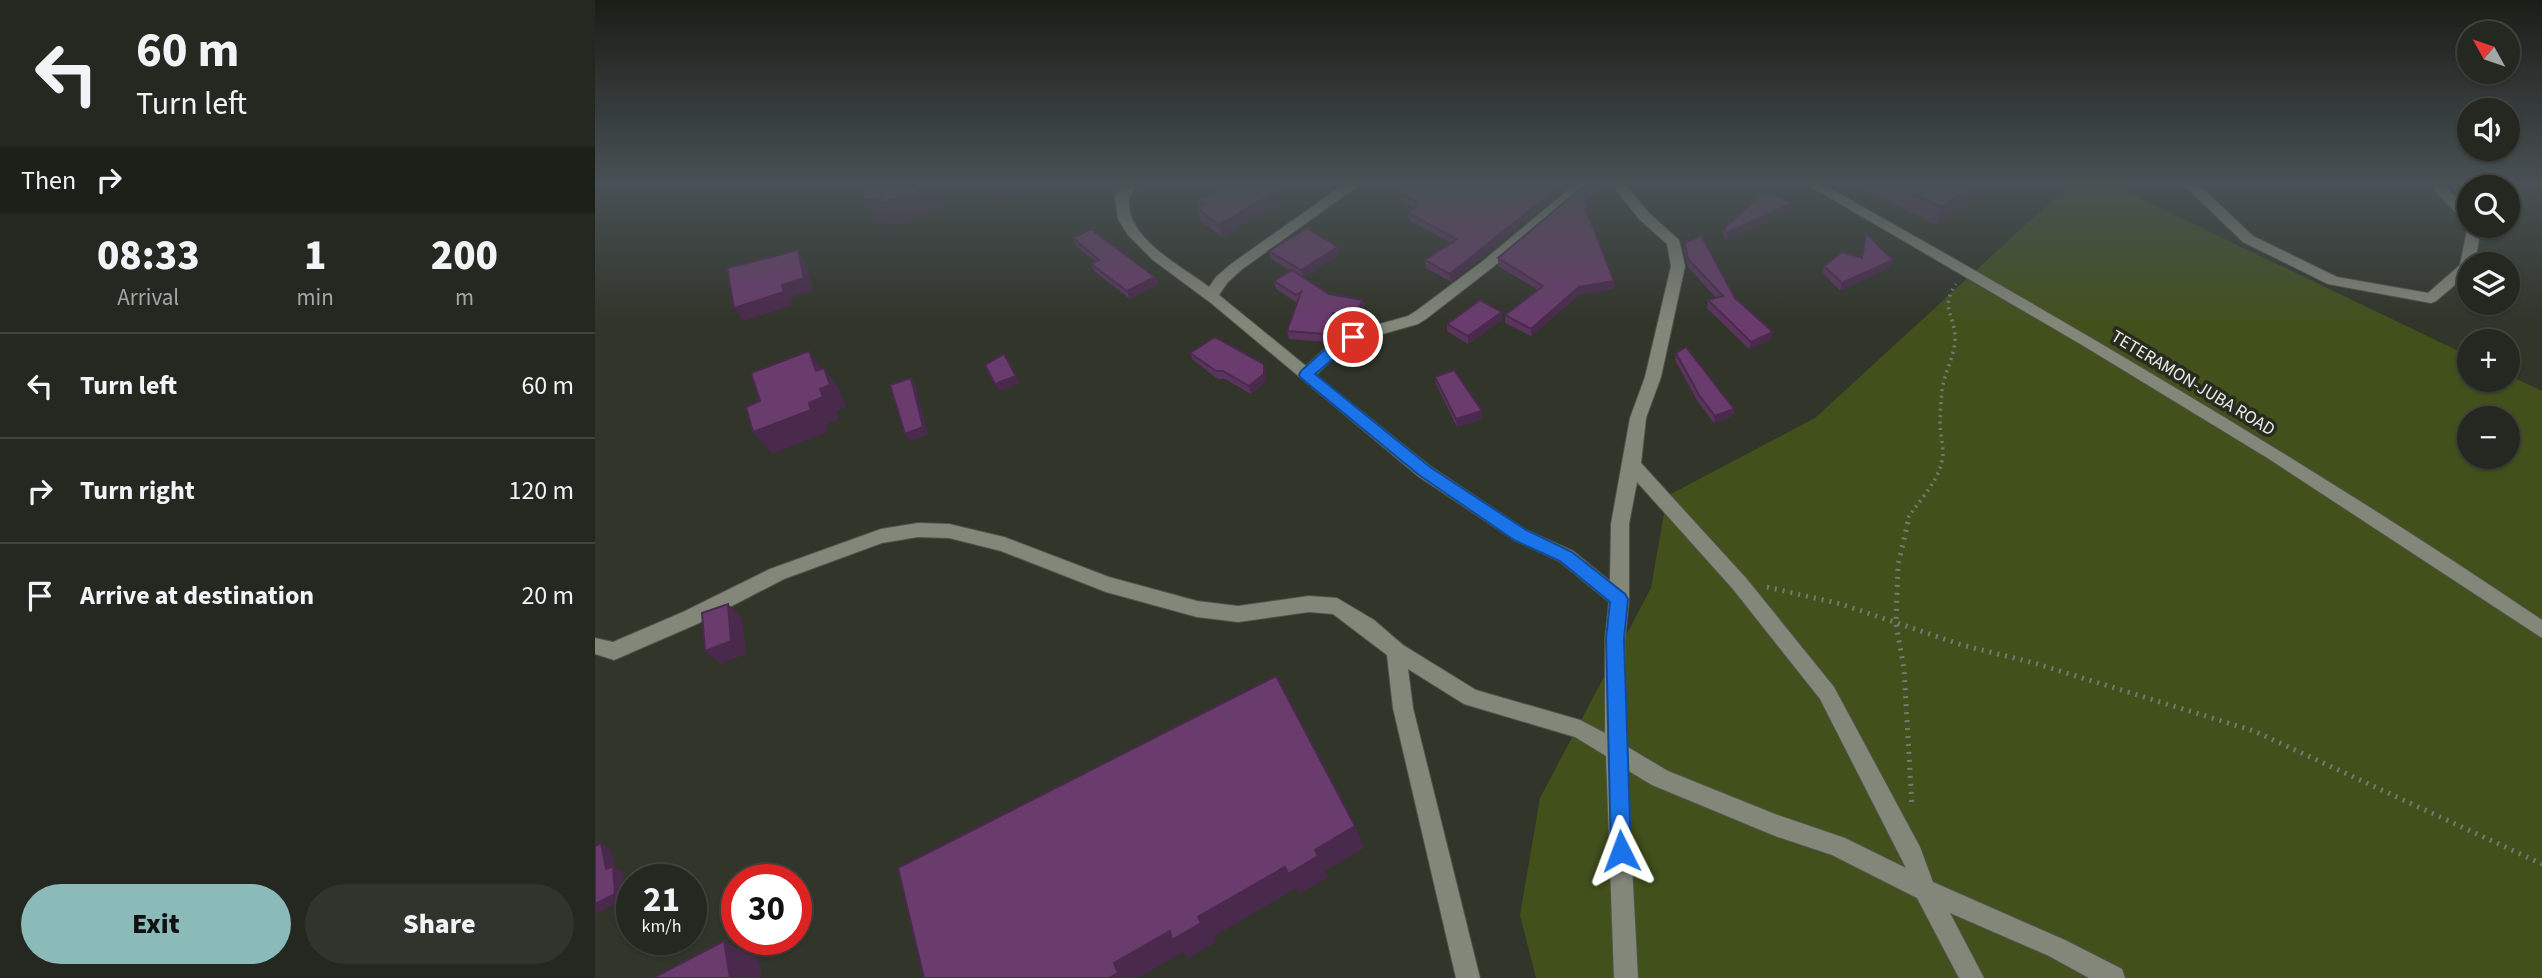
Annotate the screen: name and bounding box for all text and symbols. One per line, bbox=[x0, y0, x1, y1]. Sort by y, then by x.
text: 60 m bbox=[136, 16, 240, 86]
north arrow bbox=[2457, 21, 2520, 84]
map controls bbox=[2457, 21, 2520, 469]
icon: left bbox=[21, 28, 112, 119]
text: Turn left bbox=[136, 81, 247, 127]
button: sound bbox=[2457, 98, 2520, 161]
icon: right bbox=[90, 161, 128, 199]
text: Then bbox=[21, 162, 76, 199]
button: search bbox=[2457, 175, 2520, 238]
text: 08:33 bbox=[97, 226, 200, 286]
text: 1 bbox=[304, 226, 326, 286]
text: 200 bbox=[431, 226, 498, 286]
button: layers bbox=[2457, 252, 2520, 315]
text: Arrival bbox=[117, 281, 179, 314]
text: min bbox=[297, 281, 334, 314]
text: m bbox=[455, 281, 474, 314]
pin bbox=[1323, 307, 1383, 367]
icon: arrive bbox=[1334, 318, 1372, 356]
street label: TETERAMON-JUBA ROAD bbox=[2106, 324, 2280, 442]
button: + bbox=[2457, 329, 2520, 392]
icon: left bbox=[21, 367, 59, 405]
text: Turn left bbox=[80, 367, 177, 404]
text: 60 m bbox=[521, 367, 574, 404]
button: − bbox=[2457, 406, 2520, 469]
icon: right bbox=[21, 472, 59, 510]
text: Turn right bbox=[80, 472, 195, 509]
text: 120 m bbox=[508, 472, 574, 509]
icon: arrive bbox=[21, 577, 59, 615]
text: Arrive at destination bbox=[80, 577, 314, 614]
text: 20 m bbox=[521, 577, 574, 614]
position arrow bbox=[1584, 814, 1658, 888]
speed limit sign: 30 bbox=[721, 864, 812, 955]
text: 21 bbox=[643, 875, 680, 925]
button: Exit bbox=[21, 884, 291, 964]
button: Share bbox=[305, 884, 574, 964]
text: km/h bbox=[642, 914, 681, 939]

